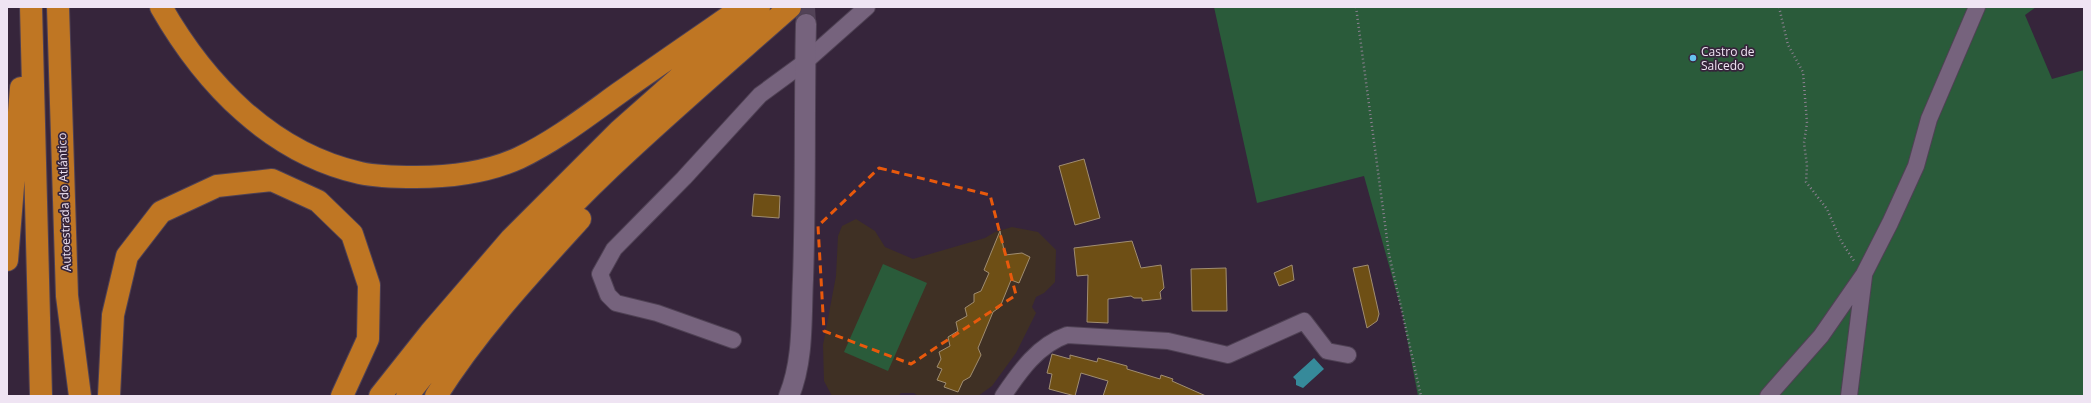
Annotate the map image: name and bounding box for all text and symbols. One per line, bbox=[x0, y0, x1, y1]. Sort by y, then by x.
place label: Castro de Salcedo bbox=[1701, 43, 1755, 74]
marker: Castro de Salcedo bbox=[1688, 53, 1698, 63]
street label: Autoestrada do Atlántico bbox=[53, 132, 75, 272]

